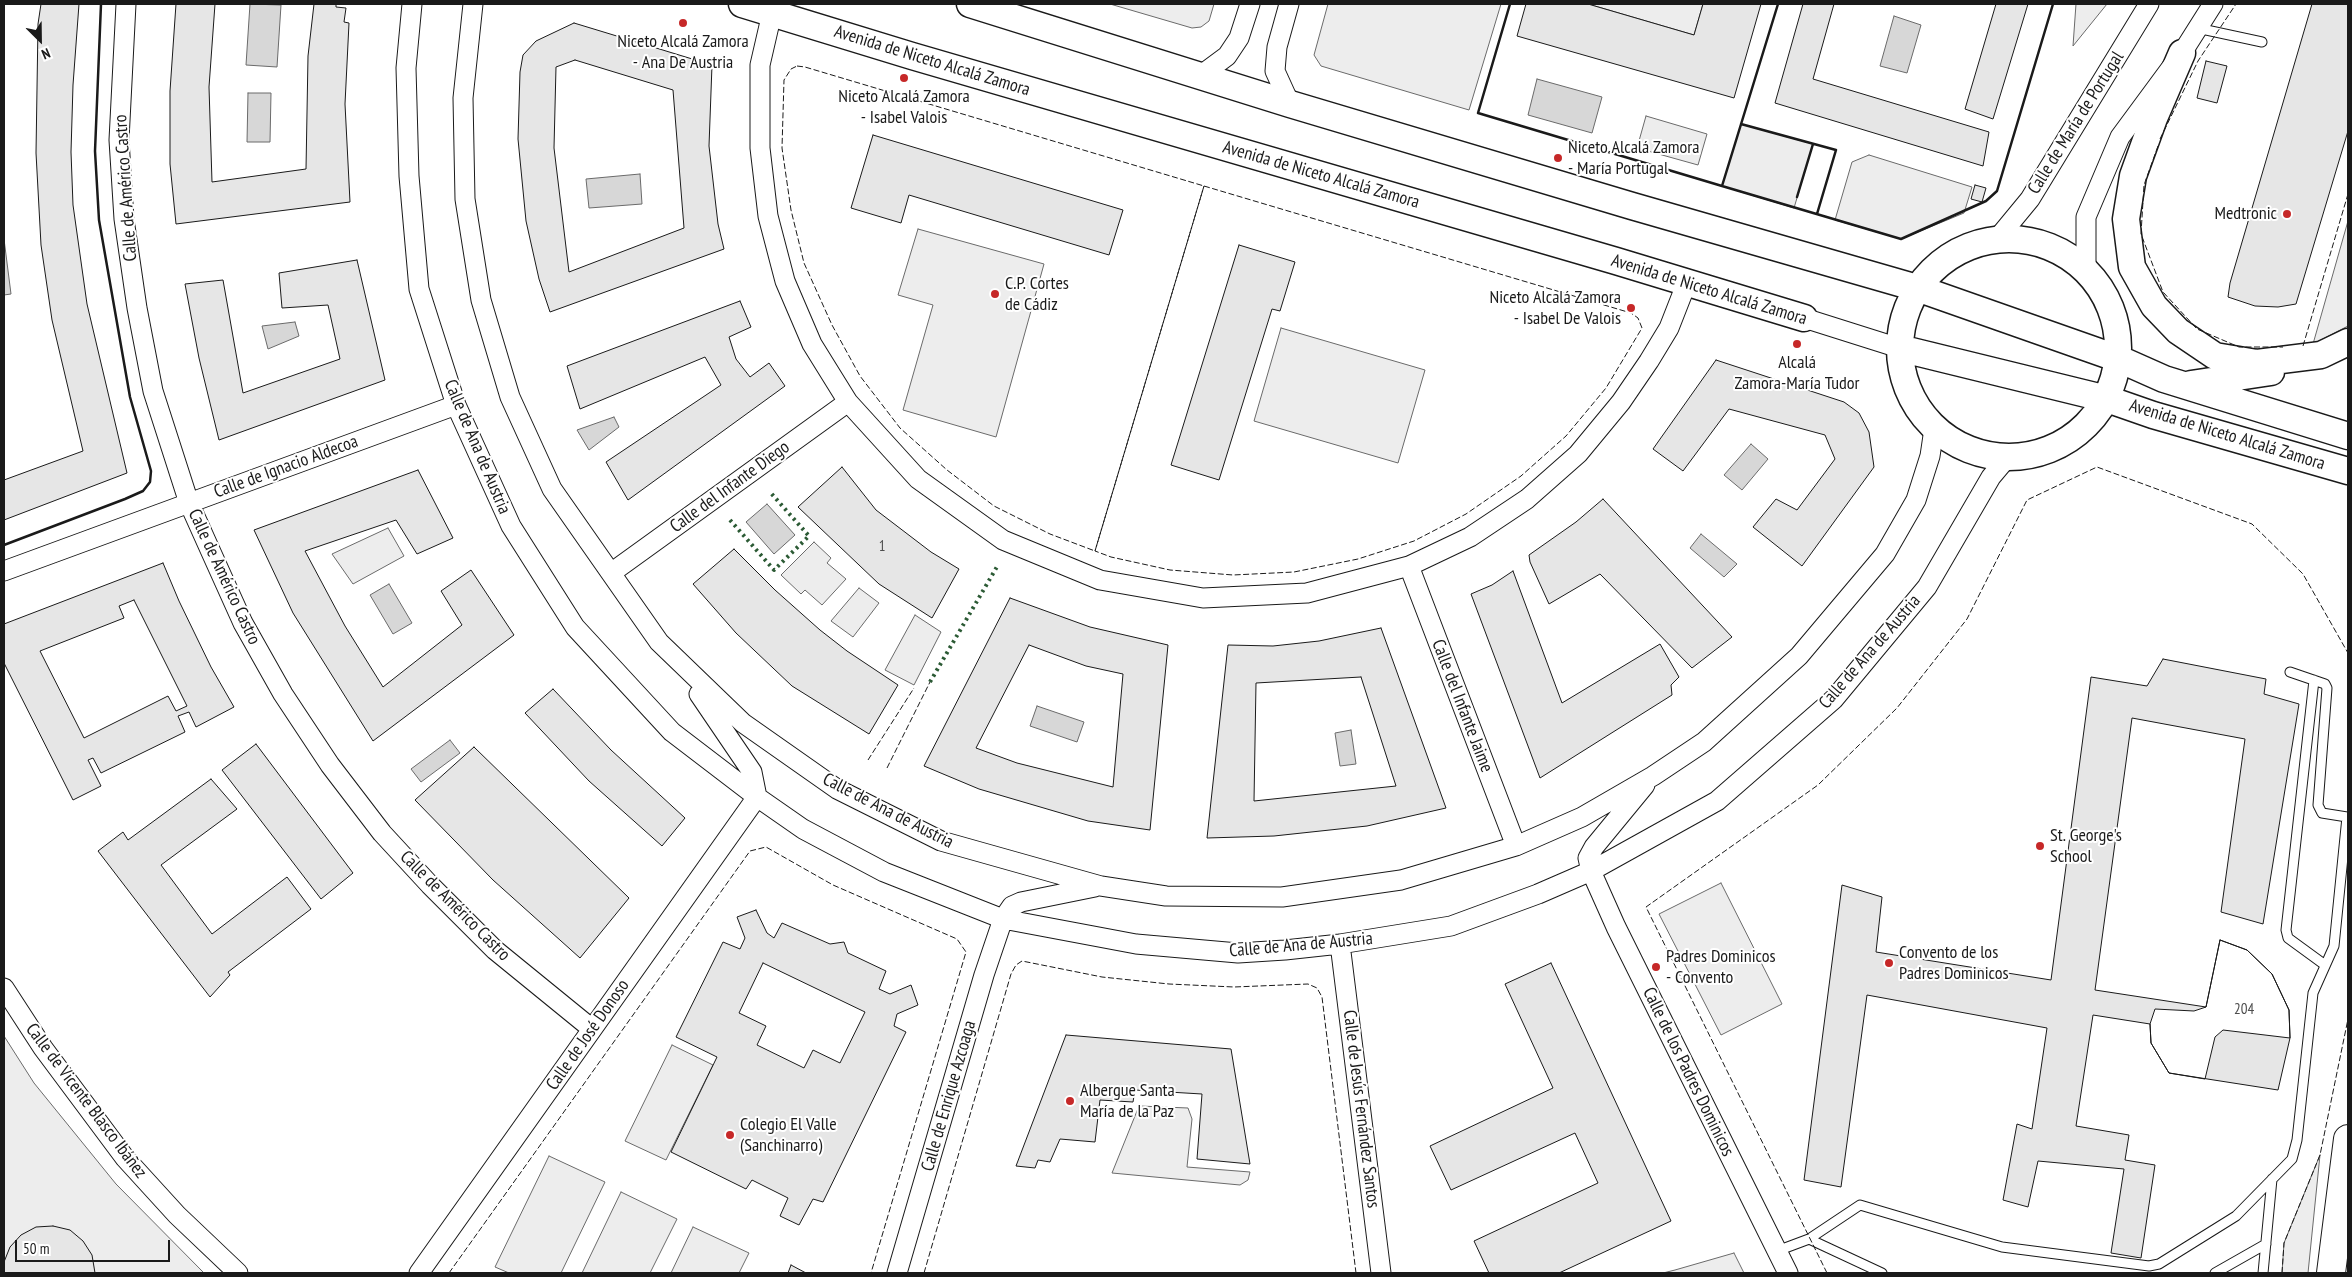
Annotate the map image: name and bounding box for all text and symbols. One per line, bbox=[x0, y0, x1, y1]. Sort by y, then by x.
north arrow bbox=[15, 15, 65, 65]
marker: Niceto Alcalá Zamora - Ana De Austria bbox=[677, 17, 689, 29]
street label: Avenida de Niceto Alcalá Zamora bbox=[832, 21, 1032, 101]
place label: Niceto Alcalá Zamora - Ana De Austria bbox=[617, 31, 749, 74]
text: N bbox=[39, 44, 53, 64]
street label: Calle de María de Portugal bbox=[2023, 48, 2129, 198]
marker: Niceto Alcalá Zamora - Isabel Valois bbox=[898, 72, 910, 84]
place label: Niceto Alcalá Zamora - Isabel Valois bbox=[838, 86, 970, 128]
street label: Calle de Américo Castro bbox=[110, 114, 142, 262]
street label: Avenida de Niceto Alcalá Zamora bbox=[1220, 137, 1422, 213]
place label: Niceto Alcalá Zamora - María Portugal bbox=[1568, 137, 1699, 180]
marker: Niceto Alcalá Zamora - María Portugal bbox=[1552, 152, 1564, 164]
place label: Medtronic bbox=[2214, 203, 2277, 225]
marker: Medtronic bbox=[2281, 208, 2293, 220]
street label: Avenida de Niceto Alcalá Zamora bbox=[1609, 250, 1809, 330]
place label: C.P. Cortes de Cádiz bbox=[1005, 273, 1069, 316]
place label: Niceto Alcalá Zamora - Isabel De Valois bbox=[1490, 287, 1621, 330]
marker: C.P. Cortes de Cádiz bbox=[989, 288, 1001, 300]
marker: Niceto Alcalá Zamora - Isabel De Valois bbox=[1625, 302, 1637, 314]
marker: Alcalá Zamora-María Tudor bbox=[1791, 338, 1803, 350]
place label: Alcalá Zamora-María Tudor bbox=[1734, 352, 1860, 394]
street label: Calle de Ana de Austria bbox=[439, 377, 515, 517]
street label: Avenida de Niceto Alcalá Zamora bbox=[2127, 395, 2327, 475]
street label: Calle de Ignacio Aldecoa bbox=[211, 431, 361, 503]
street label: Calle del Infante Diego bbox=[666, 436, 794, 538]
street label: Calle de Américo Castro bbox=[183, 506, 265, 648]
house number: 1 bbox=[879, 538, 885, 556]
street label: Calle de Ana de Austria bbox=[1815, 591, 1925, 713]
street label: Calle del Infante Jaime bbox=[1427, 637, 1497, 775]
street label: Calle de Ana de Austria bbox=[819, 769, 957, 853]
place label: St. George's School bbox=[2050, 825, 2122, 868]
marker: St. George's School bbox=[2034, 840, 2046, 852]
street label: Calle de Américo Castro bbox=[395, 846, 515, 966]
street label: Calle de Ana de Austria bbox=[1228, 928, 1374, 962]
place label: Convento de los Padres Dominicos bbox=[1899, 942, 2009, 984]
place label: Padres Dominicos - Convento bbox=[1666, 946, 1776, 989]
marker: Convento de los Padres Dominicos bbox=[1883, 957, 1895, 969]
marker: Padres Dominicos - Convento bbox=[1650, 961, 1662, 973]
street label: Calle de José Donoso bbox=[542, 976, 634, 1094]
street label: Calle de los Padres Dominicos bbox=[1638, 984, 1738, 1160]
house number: 204 bbox=[2234, 1001, 2254, 1019]
street label: Calle de Jesús Fernández Santos bbox=[1338, 1009, 1384, 1209]
street label: Calle de Enrique Azcoaga bbox=[917, 1018, 981, 1174]
street label: Calle de Vicente Blasco Ibáñez bbox=[21, 1019, 151, 1183]
place label: Albergue Santa María de la Paz bbox=[1080, 1080, 1175, 1122]
marker: Albergue Santa María de la Paz bbox=[1064, 1095, 1076, 1107]
place label: Colegio El Valle (Sanchinarro) bbox=[740, 1114, 837, 1156]
marker: Colegio El Valle (Sanchinarro) bbox=[724, 1129, 736, 1141]
scale bar bbox=[18, 1230, 172, 1262]
text: 50 m bbox=[23, 1239, 49, 1258]

